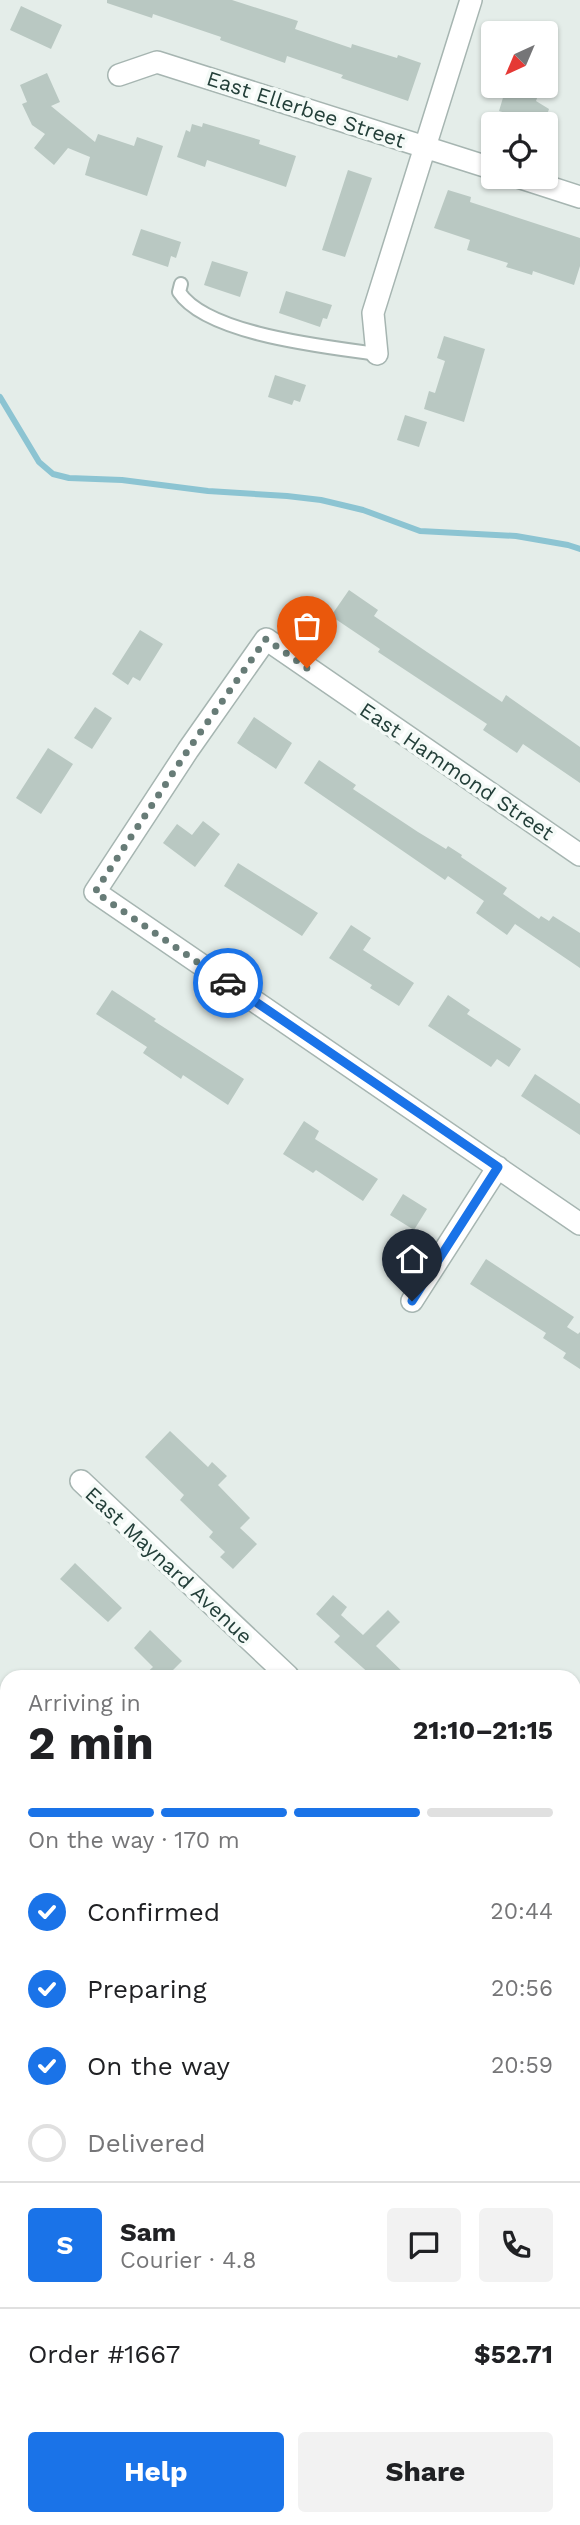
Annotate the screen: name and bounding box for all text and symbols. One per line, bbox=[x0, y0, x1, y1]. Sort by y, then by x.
north arrow bbox=[481, 21, 558, 98]
map controls bbox=[481, 21, 558, 189]
street label: East Ellerbee Street bbox=[204, 65, 408, 153]
button: locate bbox=[481, 112, 558, 189]
pin bbox=[277, 596, 337, 668]
icon: bag bbox=[288, 607, 326, 645]
street label: East Hammond Street bbox=[355, 697, 559, 845]
courier bbox=[193, 948, 263, 1018]
icon: car bbox=[209, 964, 247, 1002]
pin bbox=[382, 1229, 442, 1301]
icon: home bbox=[393, 1240, 431, 1278]
street label: East Maynard Avenue bbox=[80, 1481, 258, 1649]
text: Arriving in bbox=[28, 1690, 141, 1717]
text: 21:10–21:15 bbox=[413, 1715, 553, 1745]
text: 2 min bbox=[28, 1716, 154, 1770]
text: On the way · 170 m bbox=[28, 1827, 240, 1854]
icon: check bbox=[28, 1893, 66, 1931]
text: Confirmed bbox=[87, 1897, 220, 1927]
text: 20:44 bbox=[490, 1898, 553, 1925]
icon: check bbox=[28, 1970, 66, 2008]
text: Preparing bbox=[87, 1974, 207, 2004]
text: 20:56 bbox=[491, 1975, 553, 2002]
icon: check bbox=[28, 2047, 66, 2085]
text: On the way bbox=[87, 2051, 230, 2081]
text: 20:59 bbox=[491, 2052, 553, 2079]
text: Delivered bbox=[87, 2128, 206, 2158]
button: chat bbox=[387, 2208, 461, 2282]
button: phone bbox=[479, 2208, 553, 2282]
text: Sam bbox=[120, 2217, 176, 2247]
text: S bbox=[57, 2230, 73, 2260]
text: Courier · 4.8 bbox=[120, 2247, 256, 2274]
text: Order #1667 bbox=[28, 2339, 180, 2369]
text: $52.71 bbox=[474, 2339, 553, 2369]
button: Help bbox=[28, 2432, 284, 2512]
button: Share bbox=[298, 2432, 553, 2512]

